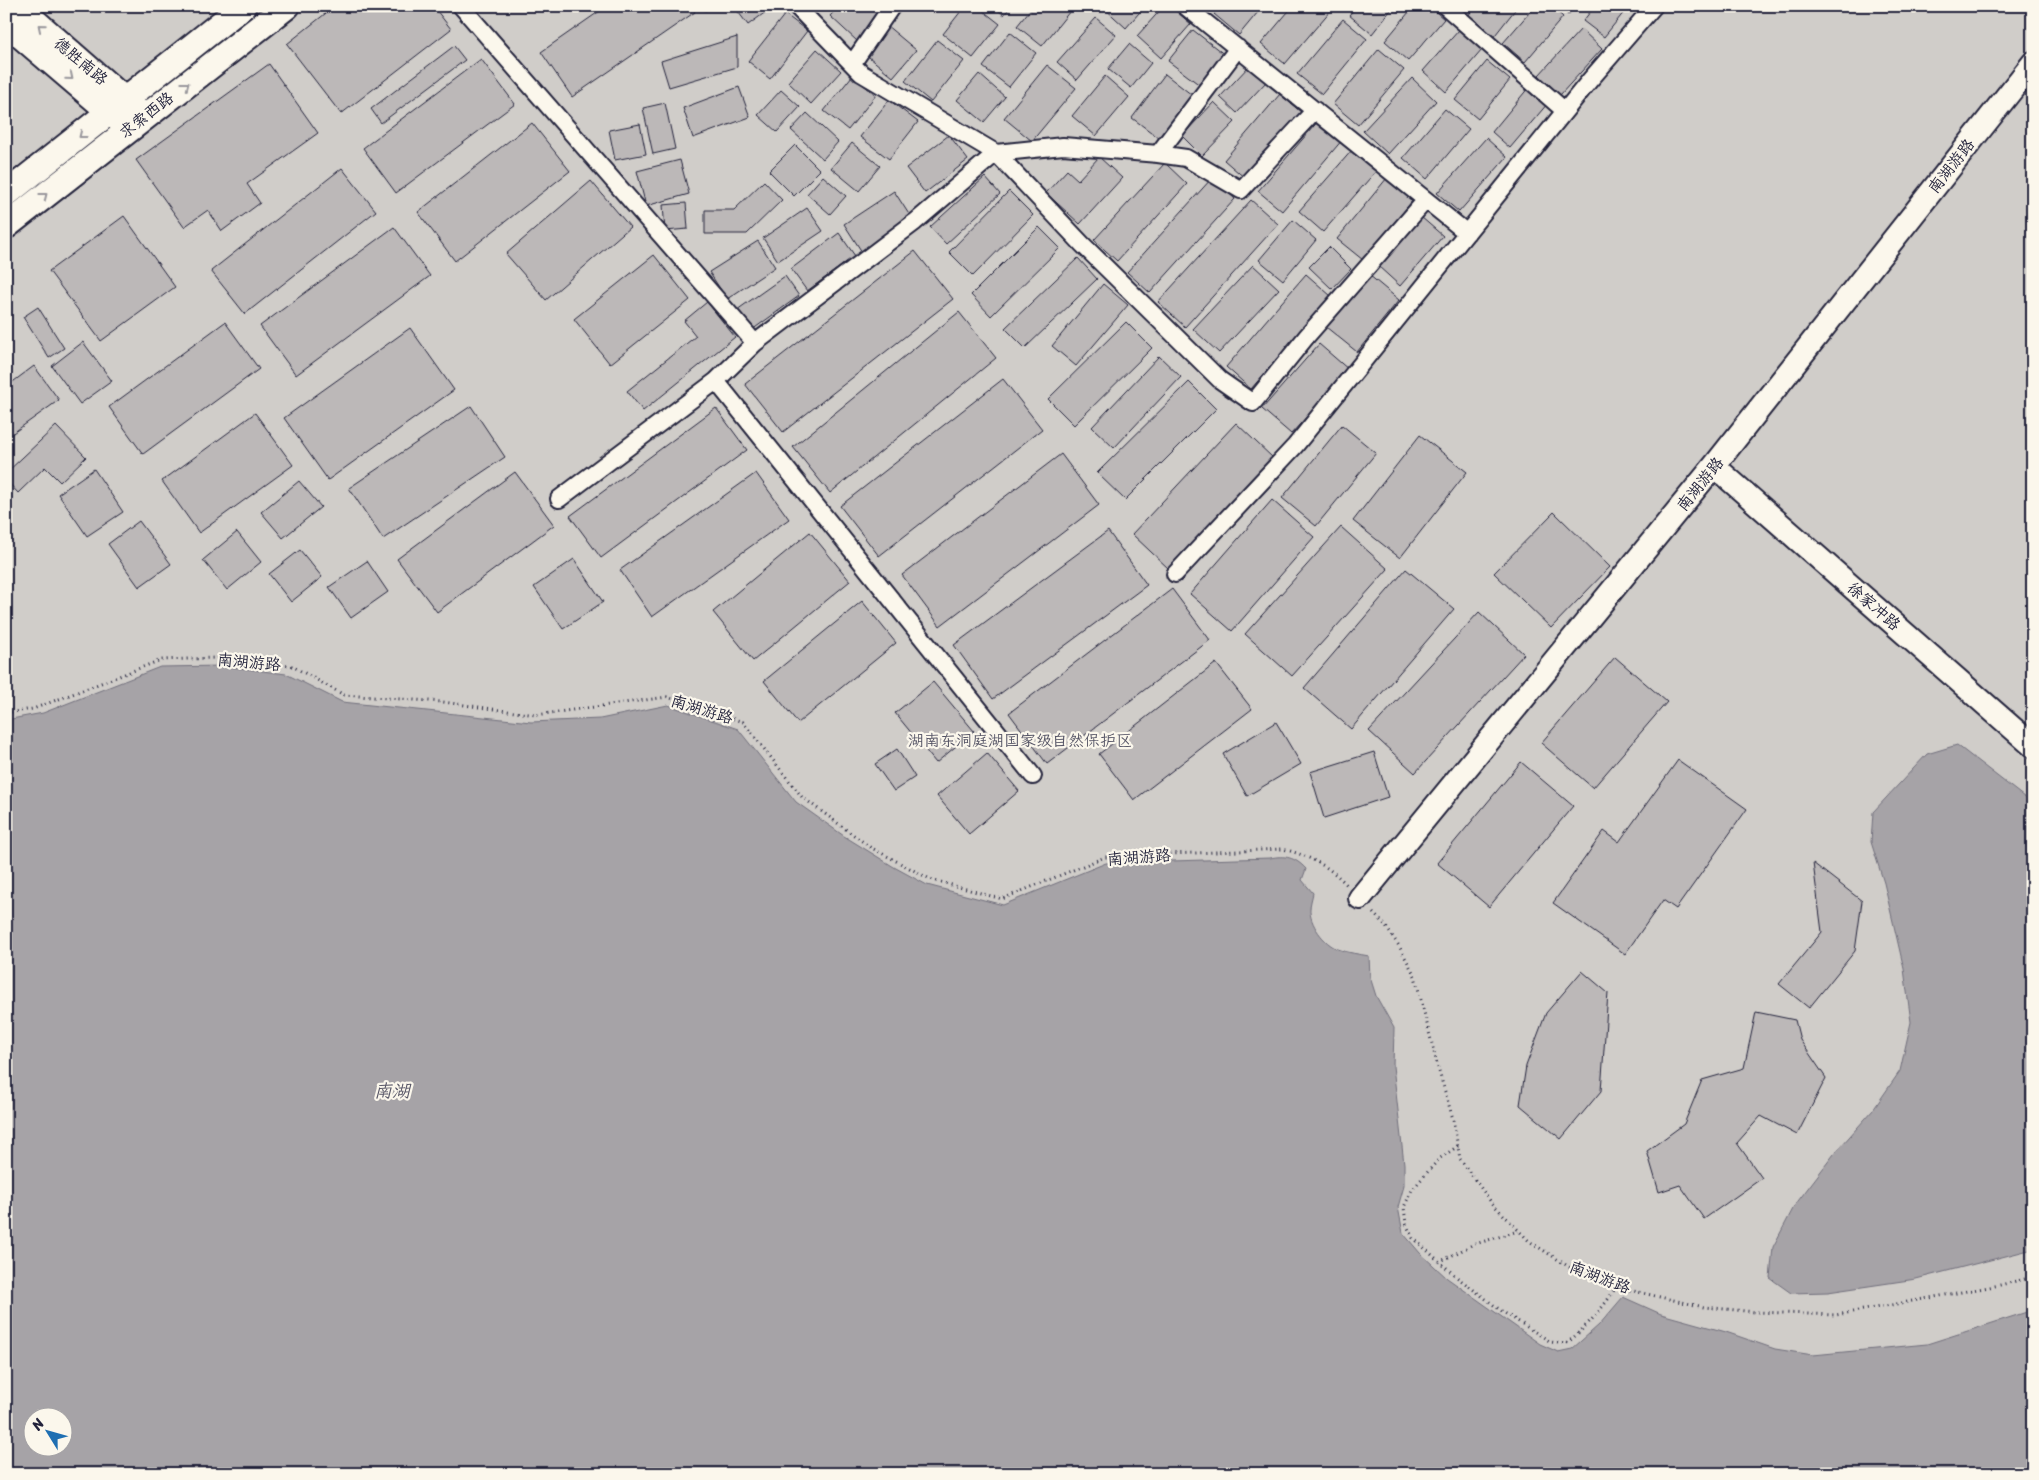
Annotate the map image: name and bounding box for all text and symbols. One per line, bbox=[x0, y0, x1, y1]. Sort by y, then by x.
one-way arrow bbox=[38, 24, 47, 33]
street label: 德胜南路 bbox=[47, 29, 115, 93]
one-way arrow bbox=[64, 71, 73, 79]
one-way arrow bbox=[180, 82, 189, 90]
street label: 求索西路 bbox=[112, 84, 180, 146]
one-way arrow bbox=[79, 129, 88, 137]
street label: 南湖游路 bbox=[1920, 132, 1982, 200]
one-way arrow bbox=[39, 193, 48, 202]
street label: 南湖游路 bbox=[1669, 450, 1731, 518]
street label: 徐家冲路 bbox=[1840, 574, 1908, 638]
street label: 南湖游路 bbox=[216, 645, 282, 679]
street label: 南湖游路 bbox=[667, 686, 737, 732]
park label: 湖南东洞庭湖国家级自然保护区 bbox=[908, 726, 1132, 755]
street label: 南湖游路 bbox=[1106, 840, 1172, 874]
water label: 南湖 bbox=[374, 1075, 412, 1107]
street label: 南湖游路 bbox=[1565, 1252, 1635, 1302]
north arrow bbox=[22, 1408, 72, 1458]
text: N bbox=[25, 1413, 51, 1437]

